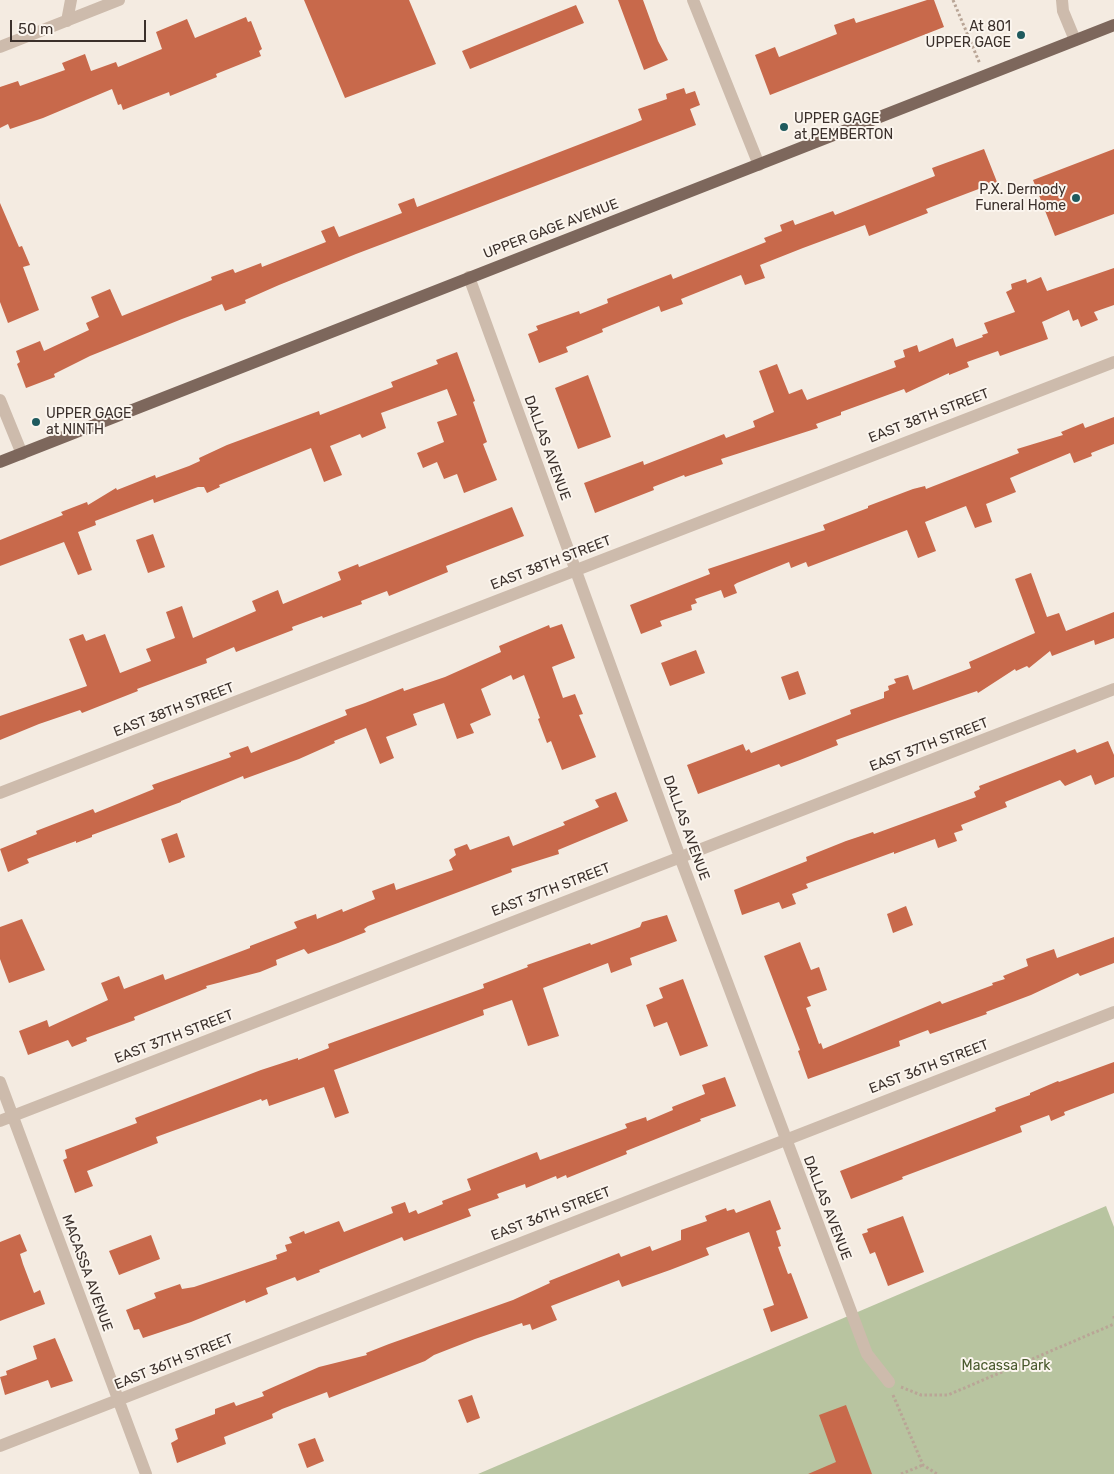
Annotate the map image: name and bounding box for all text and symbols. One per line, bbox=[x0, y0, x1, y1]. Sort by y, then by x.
scale bar bbox=[12, 10, 149, 42]
place label: At 801 UPPER GAGE bbox=[926, 19, 1011, 52]
text: 50 m bbox=[18, 20, 53, 38]
marker: At 801 UPPER GAGE bbox=[1015, 29, 1027, 41]
place label: UPPER GAGE at PEMBERTON bbox=[794, 111, 893, 144]
marker: UPPER GAGE at PEMBERTON bbox=[778, 121, 790, 133]
place label: P.X. Dermody Funeral Home bbox=[975, 182, 1066, 214]
marker: P.X. Dermody Funeral Home bbox=[1070, 192, 1082, 204]
street label: UPPER GAGE AVENUE bbox=[481, 195, 621, 263]
street label: EAST 38TH STREET bbox=[866, 385, 992, 447]
street label: DALLAS AVENUE bbox=[520, 393, 574, 503]
place label: UPPER GAGE at NINTH bbox=[46, 406, 131, 438]
marker: UPPER GAGE at NINTH bbox=[30, 416, 42, 428]
street label: EAST 38TH STREET bbox=[488, 532, 614, 594]
street label: EAST 38TH STREET bbox=[111, 679, 237, 741]
street label: EAST 37TH STREET bbox=[867, 715, 991, 775]
street label: DALLAS AVENUE bbox=[659, 773, 713, 883]
street label: EAST 37TH STREET bbox=[489, 860, 613, 920]
street label: EAST 37TH STREET bbox=[112, 1007, 236, 1067]
street label: EAST 36TH STREET bbox=[867, 1036, 991, 1098]
street label: DALLAS AVENUE bbox=[799, 1153, 855, 1263]
street label: EAST 36TH STREET bbox=[489, 1183, 613, 1245]
street label: MACASSA AVENUE bbox=[58, 1212, 116, 1334]
street label: EAST 36TH STREET bbox=[112, 1330, 236, 1394]
park label: Macassa Park bbox=[962, 1358, 1050, 1374]

